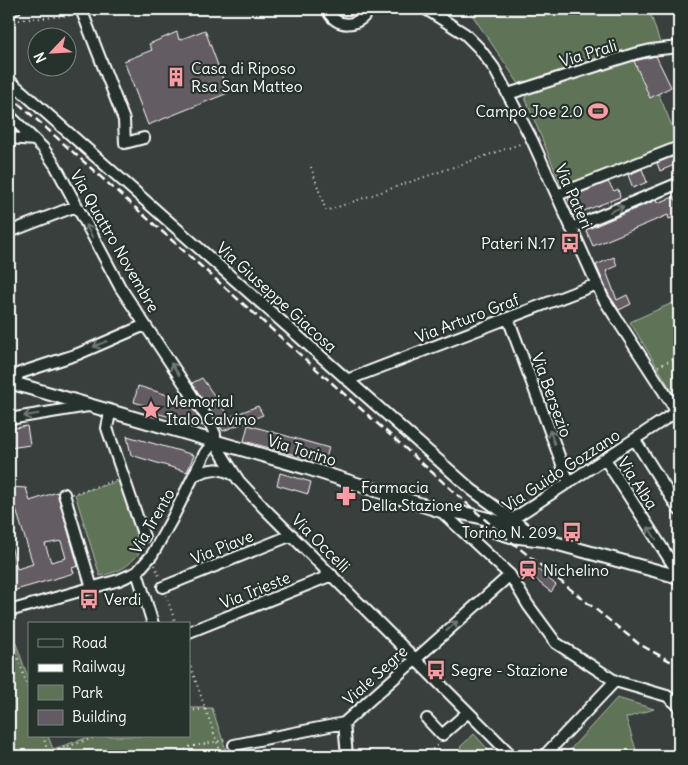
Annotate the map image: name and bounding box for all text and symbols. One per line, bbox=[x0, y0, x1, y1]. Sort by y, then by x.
north arrow bbox=[28, 28, 78, 78]
street label: Via Prali bbox=[557, 35, 619, 71]
text: N bbox=[30, 49, 50, 66]
place label: Casa di Riposo Rsa San Matteo bbox=[191, 58, 303, 96]
building icon: Casa di Riposo Rsa San Matteo bbox=[165, 66, 187, 88]
sports icon: Campo Joe 2.0 bbox=[587, 100, 609, 122]
place label: Campo Joe 2.0 bbox=[475, 101, 583, 121]
street label: Via Pateri bbox=[551, 160, 597, 232]
street label: Via Quattro Novembre bbox=[66, 166, 164, 316]
one-way arrow bbox=[608, 204, 624, 213]
one-way arrow bbox=[84, 225, 94, 239]
bus stop icon: Pateri N.17 bbox=[559, 232, 581, 254]
place label: Pateri N.17 bbox=[481, 233, 555, 253]
street label: Via Giuseppe Giacosa bbox=[213, 238, 341, 356]
street label: Via Arturo Graf bbox=[412, 289, 522, 347]
one-way arrow bbox=[93, 341, 108, 350]
street label: Via Bersezio bbox=[528, 350, 576, 440]
one-way arrow bbox=[170, 362, 180, 376]
place label: Memorial Italo Calvino bbox=[166, 391, 256, 429]
place icon: Memorial Italo Calvino bbox=[140, 399, 162, 421]
one-way arrow bbox=[23, 411, 39, 421]
street label: Via Guido Gozzano bbox=[498, 425, 624, 515]
street label: Via Torino bbox=[265, 430, 339, 470]
one-way arrow bbox=[547, 430, 556, 445]
street label: Via Alba bbox=[614, 453, 662, 513]
place label: Farmacia Della Stazione bbox=[361, 477, 462, 515]
street label: Via Trento bbox=[125, 485, 179, 557]
pharmacy icon: Farmacia Della Stazione bbox=[335, 485, 357, 507]
street label: Via Occelli bbox=[288, 510, 354, 576]
bus stop icon: Torino N. 209 bbox=[561, 521, 583, 543]
place label: Torino N. 209 bbox=[462, 522, 557, 542]
street label: Via Piave bbox=[188, 526, 256, 568]
one-way arrow bbox=[647, 526, 658, 540]
station icon: Nichelino bbox=[517, 559, 539, 581]
place label: Nichelino bbox=[543, 560, 609, 580]
street label: Via Trieste bbox=[217, 567, 293, 613]
bus stop icon: Verdi bbox=[78, 588, 100, 610]
place label: Verdi bbox=[104, 589, 141, 609]
one-way arrow bbox=[446, 620, 459, 632]
legend bbox=[28, 622, 190, 738]
text: Road bbox=[72, 633, 107, 652]
street label: Viale Segre bbox=[339, 641, 411, 709]
text: Railway bbox=[72, 657, 126, 676]
bus stop icon: Segre - Stazione bbox=[425, 659, 447, 681]
place label: Segre - Stazione bbox=[451, 660, 568, 680]
text: Park bbox=[72, 683, 103, 702]
text: Building bbox=[72, 707, 127, 726]

